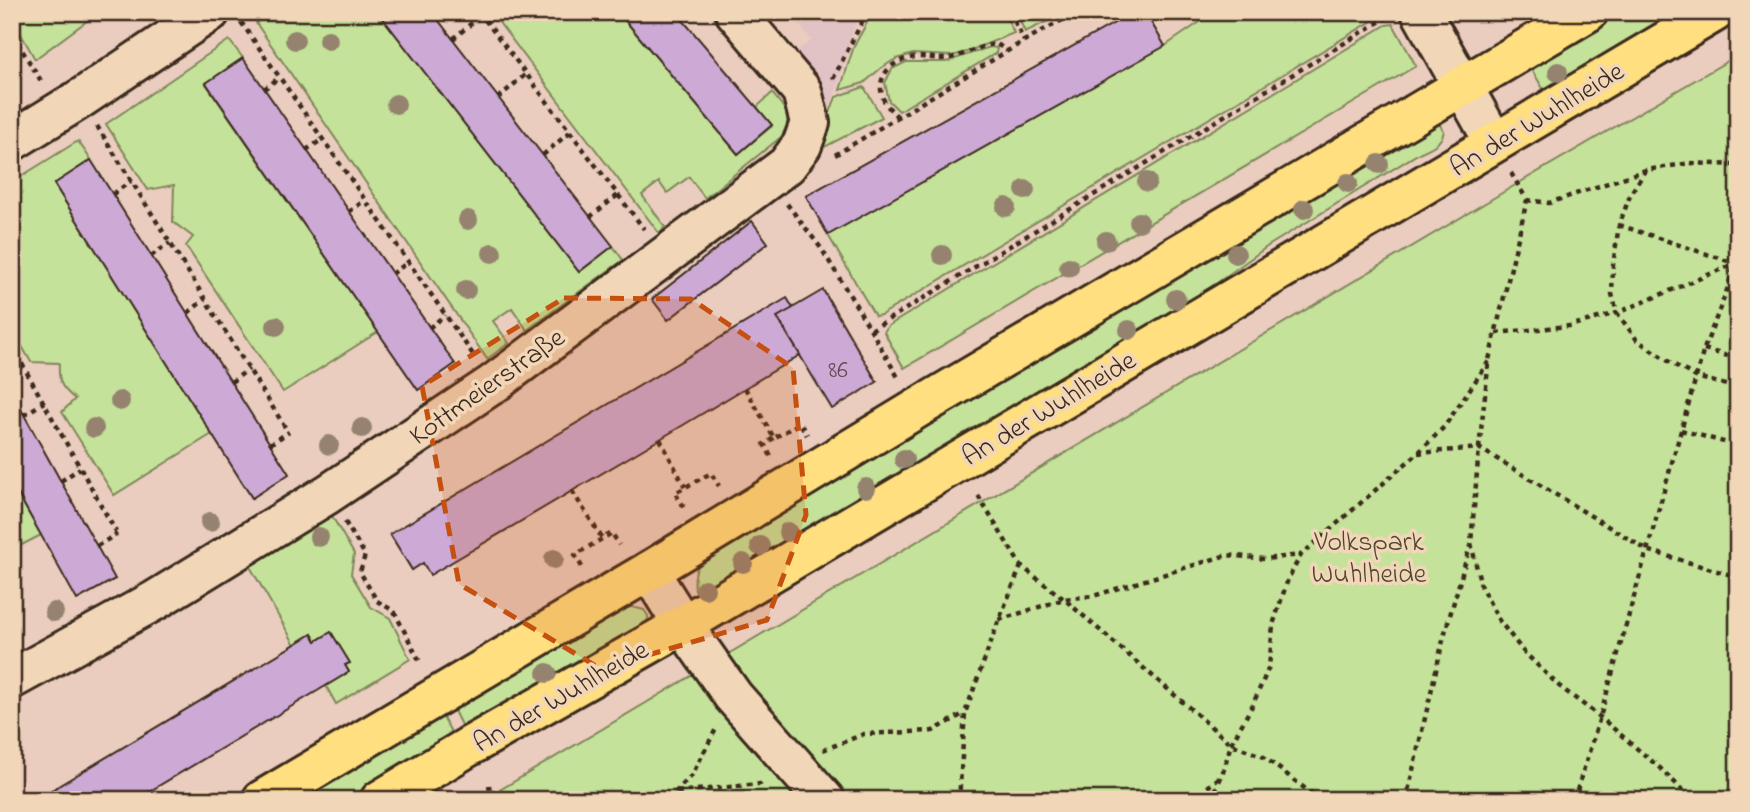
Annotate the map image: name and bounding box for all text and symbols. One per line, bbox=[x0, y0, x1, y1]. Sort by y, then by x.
street label: An der Wuhlheide bbox=[1443, 53, 1633, 189]
street label: Kottmeierstraße bbox=[402, 319, 575, 457]
street label: An der Wuhlheide bbox=[955, 342, 1145, 478]
house number: 86 bbox=[828, 354, 848, 389]
park label: Volkspark Wuhlheide bbox=[1312, 523, 1427, 596]
street label: An der Wuhlheide bbox=[466, 631, 658, 765]

